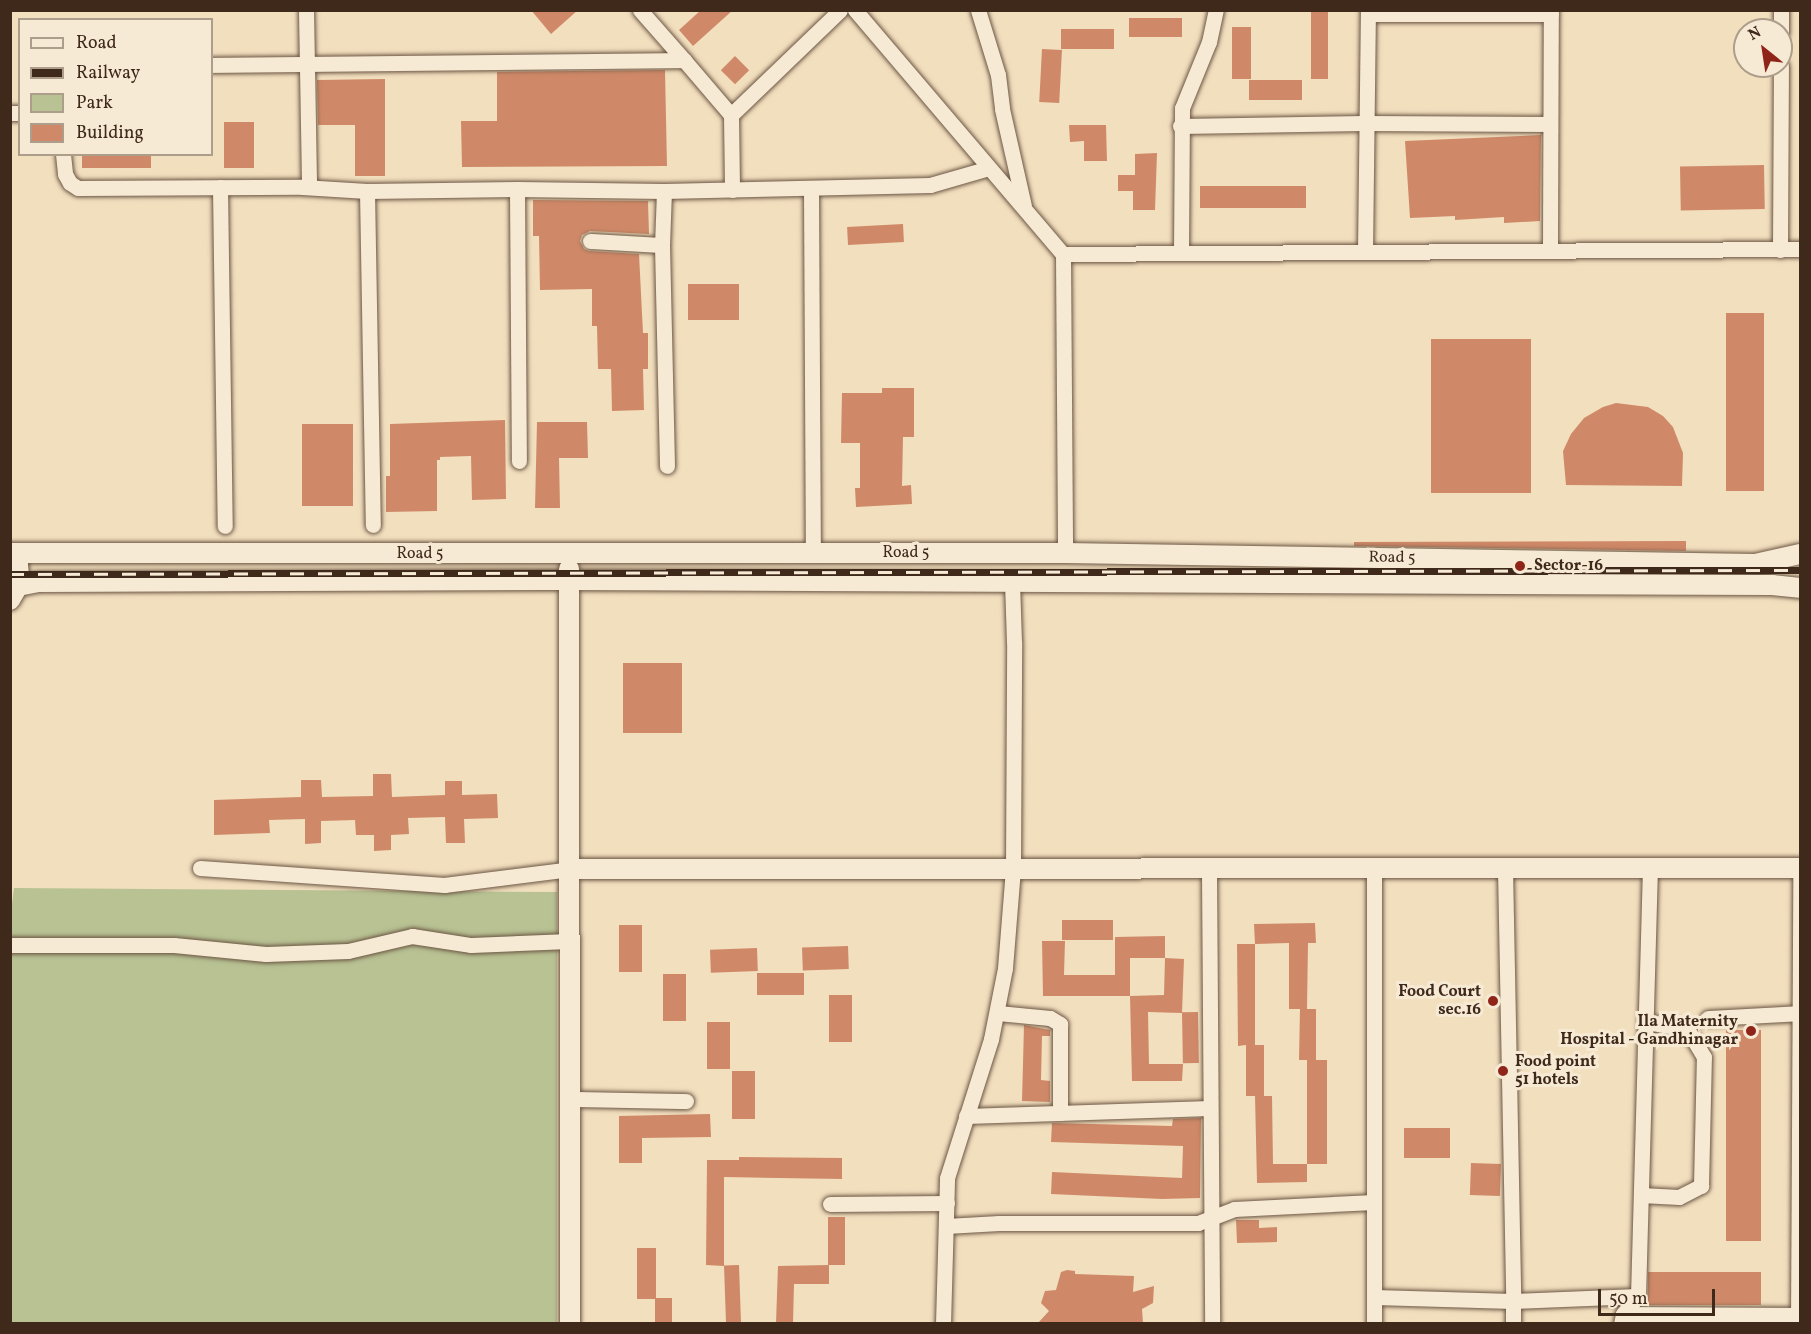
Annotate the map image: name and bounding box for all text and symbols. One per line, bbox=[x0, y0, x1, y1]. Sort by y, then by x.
legend bbox=[18, 18, 213, 156]
north arrow bbox=[1733, 18, 1793, 78]
text: N bbox=[1744, 22, 1766, 47]
text: Road bbox=[76, 31, 117, 56]
text: Railway bbox=[76, 61, 140, 86]
text: Park bbox=[76, 91, 113, 116]
text: Building bbox=[76, 121, 144, 146]
street label: Road 5 bbox=[882, 543, 930, 563]
street label: Road 5 bbox=[396, 544, 444, 564]
street label: Road 5 bbox=[1368, 548, 1416, 568]
place label: Sector-16 bbox=[1534, 556, 1603, 576]
marker: Sector-16 bbox=[1511, 557, 1529, 575]
place label: Food Court sec.16 bbox=[1398, 982, 1481, 1020]
marker: Food Court sec.16 bbox=[1486, 994, 1500, 1008]
place label: Ila Maternity Hospital - Gandhinagar bbox=[1560, 1012, 1738, 1050]
marker: Ila Maternity Hospital - Gandhinagar bbox=[1742, 1022, 1760, 1040]
place label: Food point 51 hotels bbox=[1515, 1052, 1596, 1090]
marker: Food point 51 hotels bbox=[1496, 1064, 1510, 1078]
scale bar bbox=[1601, 1277, 1718, 1315]
text: 50 m bbox=[1609, 1287, 1648, 1312]

